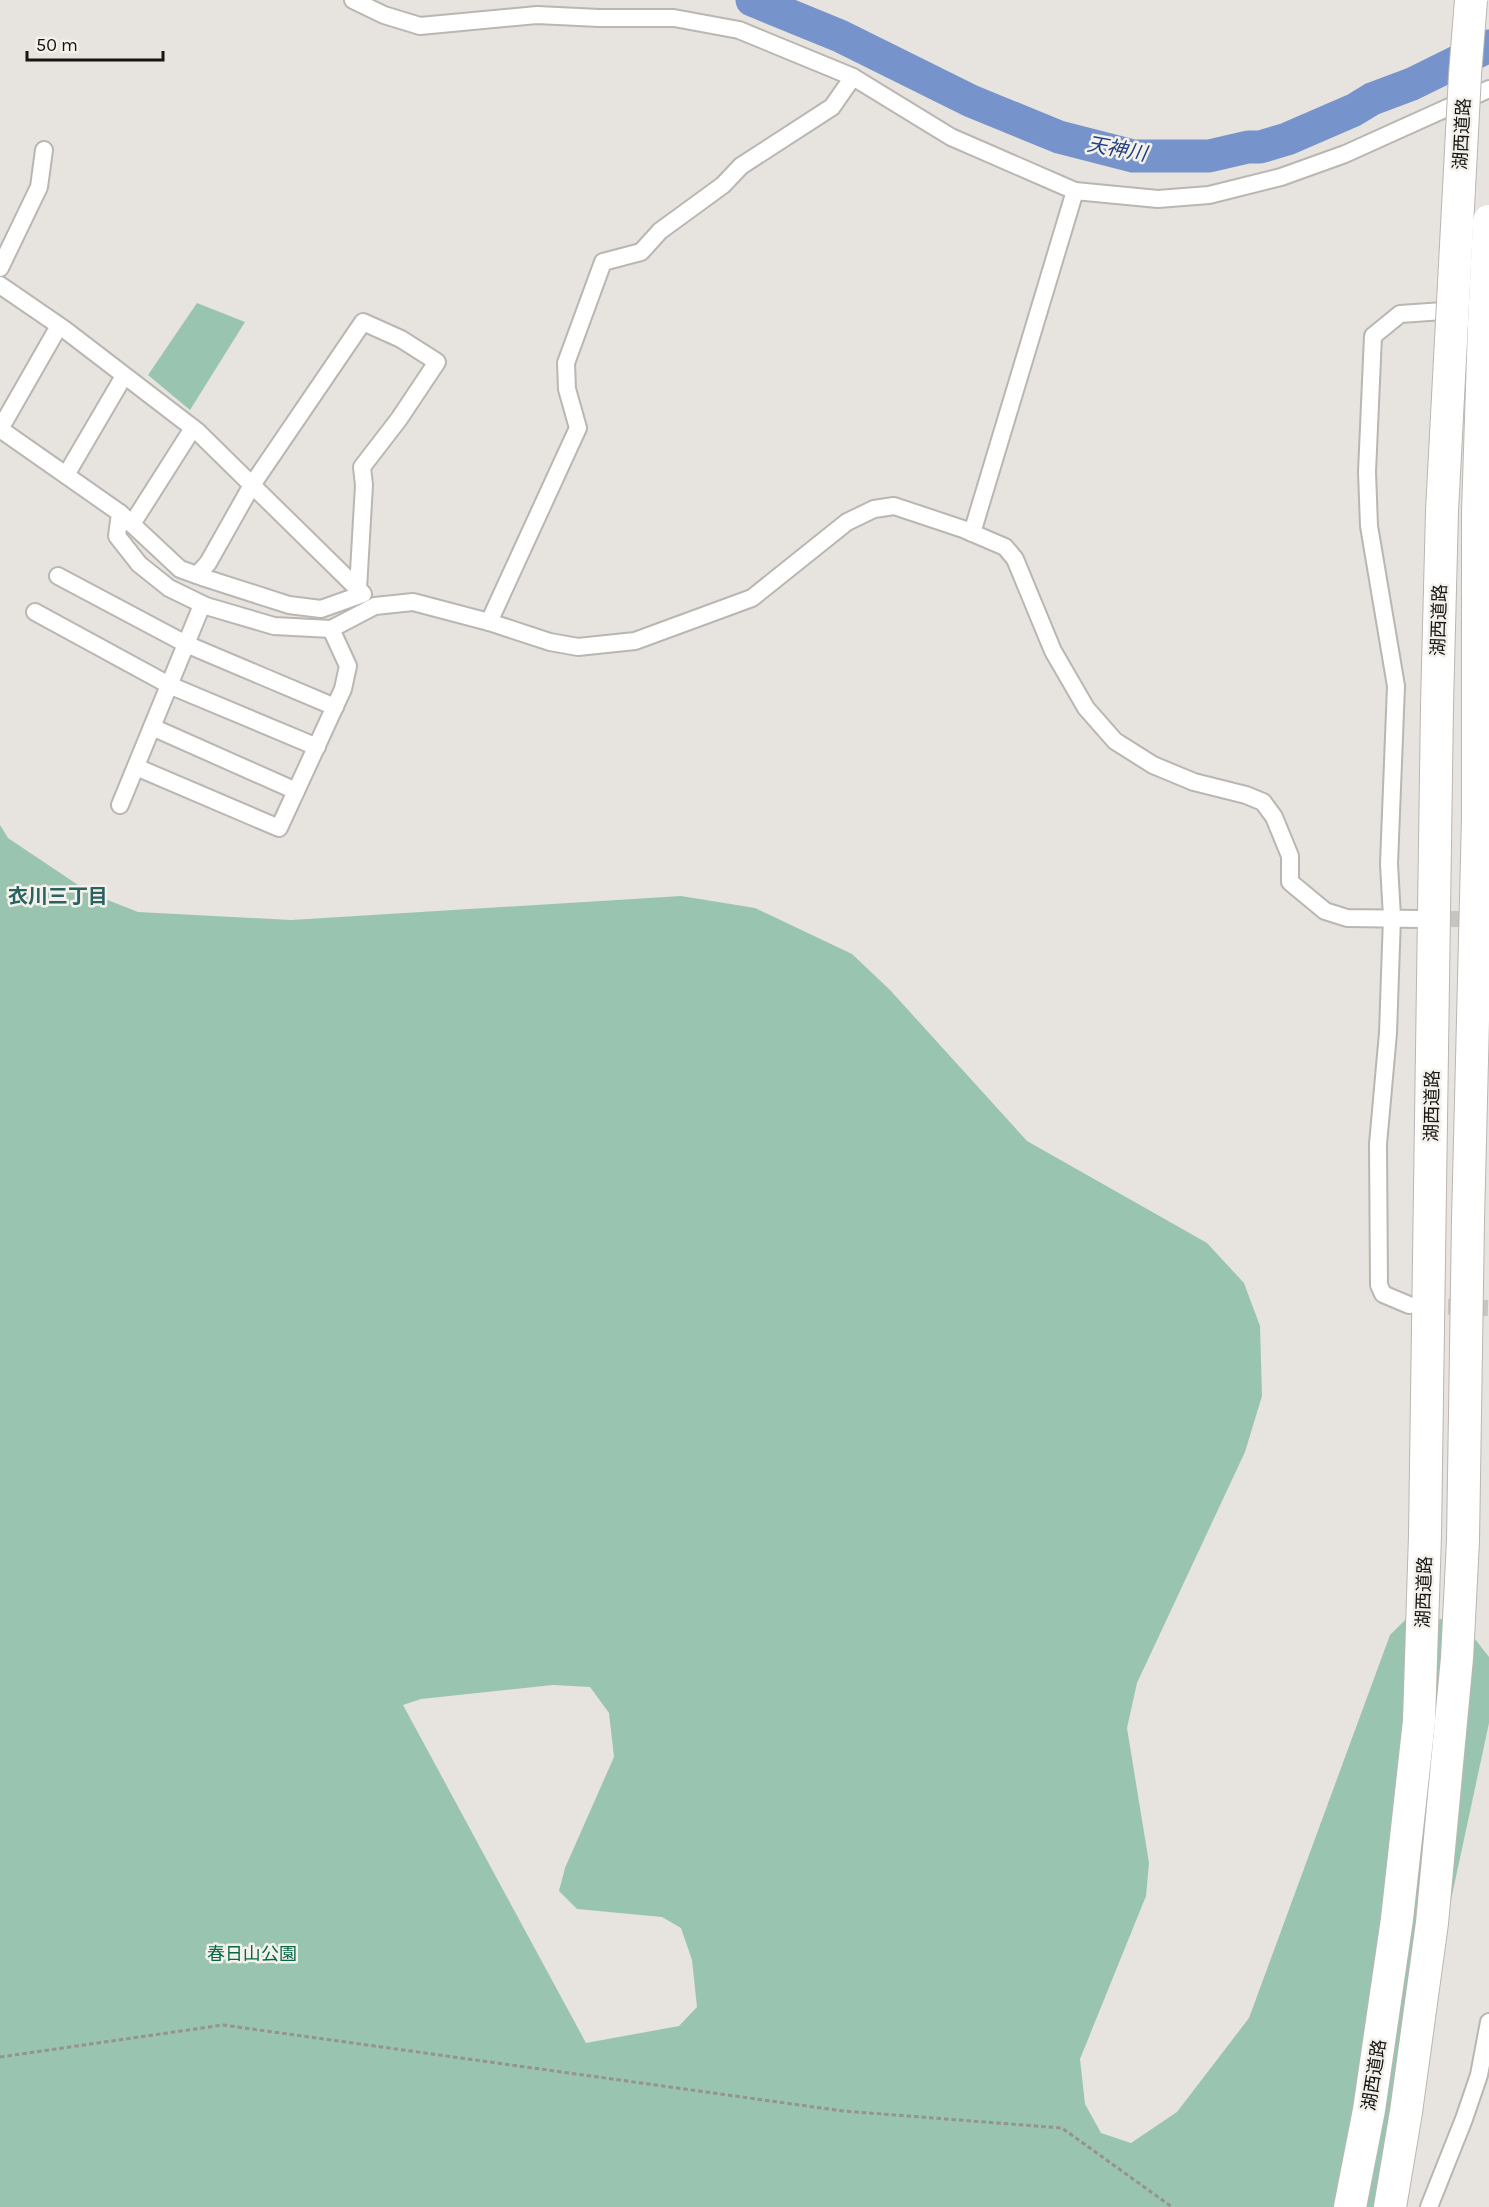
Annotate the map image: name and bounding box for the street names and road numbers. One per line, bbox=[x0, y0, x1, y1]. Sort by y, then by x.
street label: 湖西道路 bbox=[1449, 97, 1475, 171]
street label: 湖西道路 bbox=[1427, 584, 1451, 656]
street label: 湖西道路 bbox=[1420, 1070, 1444, 1142]
street label: 湖西道路 bbox=[1412, 1556, 1436, 1628]
street label: 湖西道路 bbox=[1358, 2038, 1390, 2112]

